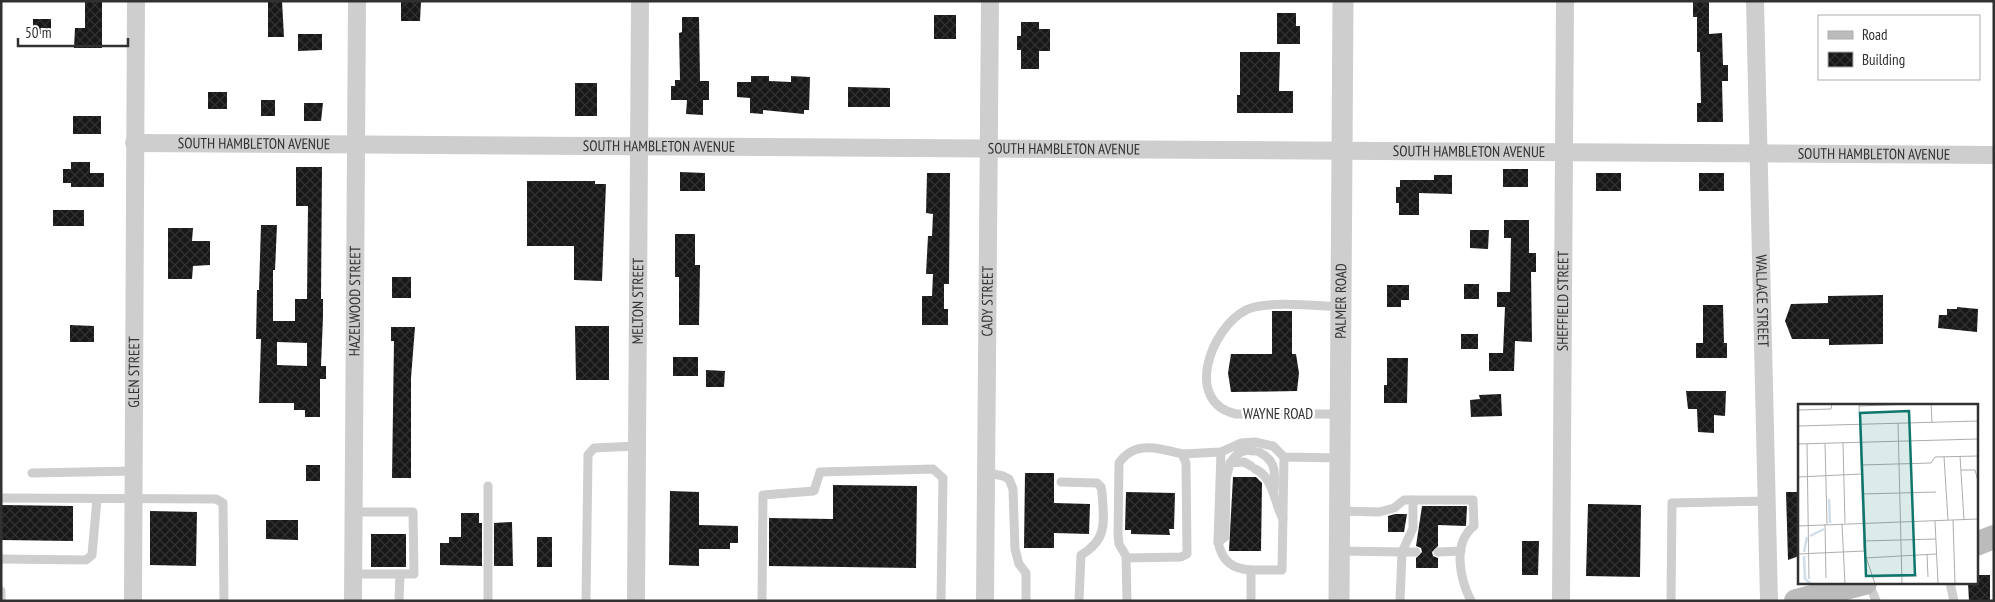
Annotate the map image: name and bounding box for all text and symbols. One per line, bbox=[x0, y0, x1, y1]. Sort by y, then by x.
scale bar bbox=[18, 15, 128, 47]
legend bbox=[1818, 15, 1980, 80]
text: 50 m bbox=[25, 23, 51, 42]
text: Road bbox=[1862, 25, 1888, 44]
text: Building bbox=[1862, 50, 1905, 69]
street label: SOUTH HAMBLETON AVENUE bbox=[178, 133, 330, 153]
street label: SOUTH HAMBLETON AVENUE bbox=[583, 136, 735, 156]
street label: SOUTH HAMBLETON AVENUE bbox=[988, 139, 1140, 158]
street label: SOUTH HAMBLETON AVENUE bbox=[1393, 141, 1545, 161]
street label: SOUTH HAMBLETON AVENUE bbox=[1798, 144, 1950, 164]
street label: HAZELWOOD STREET bbox=[345, 245, 364, 356]
street label: SHEFFIELD STREET bbox=[1553, 250, 1572, 351]
street label: WALLACE STREET bbox=[1752, 254, 1773, 348]
street label: MELTON STREET bbox=[628, 257, 647, 344]
street label: PALMER ROAD bbox=[1331, 263, 1350, 339]
street label: CADY STREET bbox=[977, 265, 997, 336]
street label: GLEN STREET bbox=[124, 336, 143, 408]
street label: WAYNE ROAD bbox=[1243, 404, 1313, 423]
inset map bbox=[1798, 404, 1978, 584]

